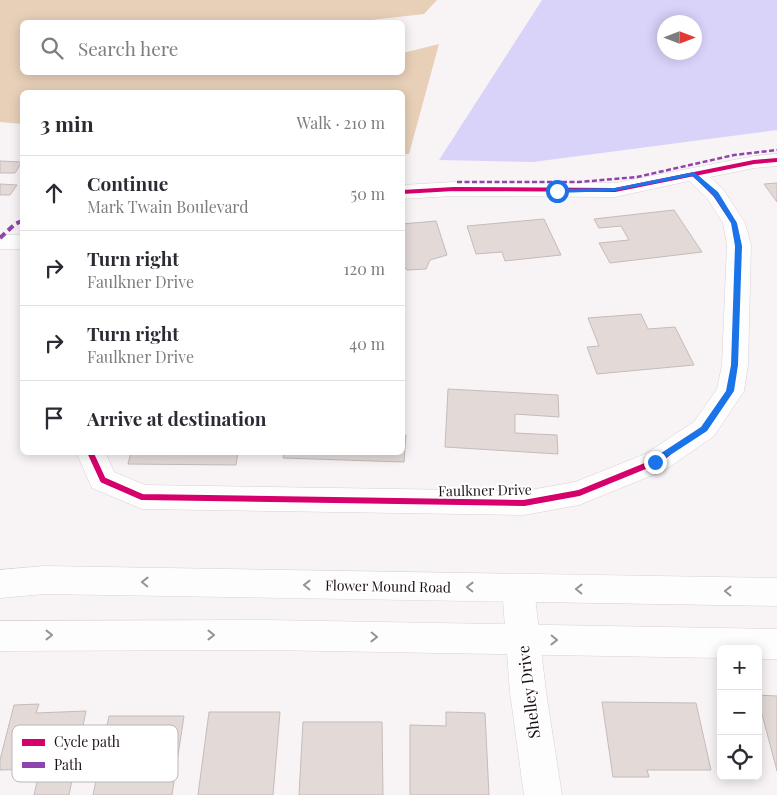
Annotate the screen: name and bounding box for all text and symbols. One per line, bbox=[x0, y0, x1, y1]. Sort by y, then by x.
north arrow bbox=[657, 15, 702, 60]
search box bbox=[20, 20, 405, 75]
icon: search bbox=[38, 34, 66, 62]
text: Search here bbox=[78, 35, 178, 61]
text: 3 min bbox=[40, 109, 94, 137]
text: Walk · 210 m bbox=[297, 112, 385, 133]
text: Continue bbox=[87, 170, 168, 196]
icon: ahead bbox=[40, 179, 68, 207]
route start bbox=[546, 180, 569, 203]
text: 50 m bbox=[351, 183, 385, 204]
text: Mark Twain Boulevard bbox=[87, 196, 248, 217]
text: Turn right bbox=[87, 245, 179, 271]
icon: right bbox=[40, 254, 68, 282]
text: 120 m bbox=[344, 258, 385, 279]
text: Faulkner Drive bbox=[87, 271, 194, 292]
text: Turn right bbox=[87, 320, 179, 346]
icon: right bbox=[40, 329, 68, 357]
text: 40 m bbox=[349, 333, 385, 354]
text: Faulkner Drive bbox=[87, 346, 194, 367]
icon: arrive bbox=[40, 404, 68, 432]
text: Arrive at destination bbox=[87, 405, 267, 431]
route end bbox=[644, 451, 667, 474]
street label: Faulkner Drive bbox=[438, 480, 532, 500]
street label: Flower Mound Road bbox=[325, 575, 451, 597]
one-way arrow bbox=[140, 577, 148, 587]
one-way arrow bbox=[303, 579, 311, 590]
one-way arrow bbox=[465, 582, 473, 592]
one-way arrow bbox=[575, 584, 583, 594]
one-way arrow bbox=[724, 586, 732, 596]
one-way arrow bbox=[45, 630, 53, 640]
one-way arrow bbox=[208, 630, 215, 640]
one-way arrow bbox=[370, 632, 378, 642]
one-way arrow bbox=[550, 635, 558, 645]
street label: Shelley Drive bbox=[512, 644, 544, 740]
map controls bbox=[717, 645, 762, 780]
button: + bbox=[717, 645, 762, 690]
button: − bbox=[717, 690, 762, 735]
legend bbox=[12, 725, 178, 782]
text: Cycle path bbox=[54, 732, 121, 751]
button: locate bbox=[717, 735, 762, 780]
text: Path bbox=[54, 755, 83, 774]

